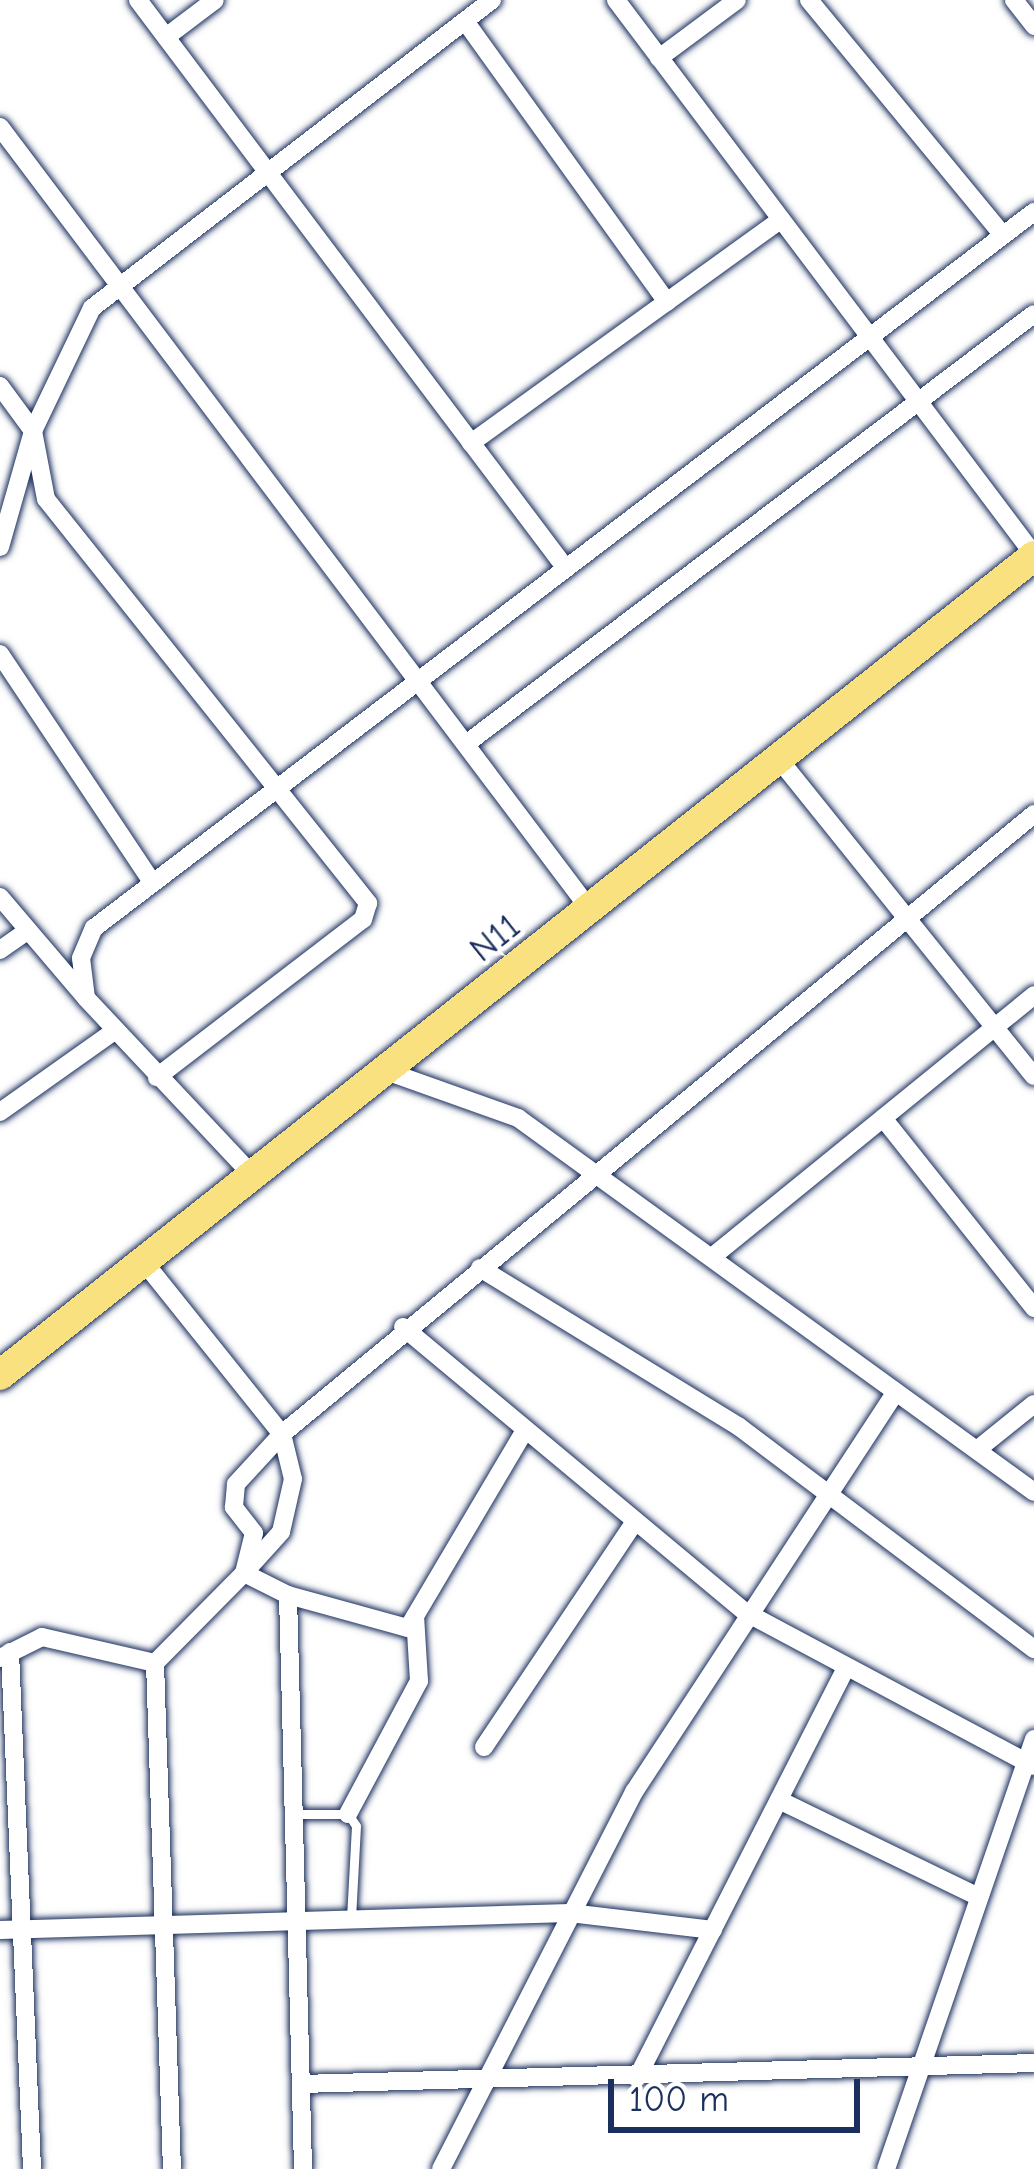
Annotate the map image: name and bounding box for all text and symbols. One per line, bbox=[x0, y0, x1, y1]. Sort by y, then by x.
street label: N11 bbox=[461, 905, 529, 971]
scale bar bbox=[614, 2055, 866, 2129]
text: 100 m bbox=[629, 2079, 729, 2120]

